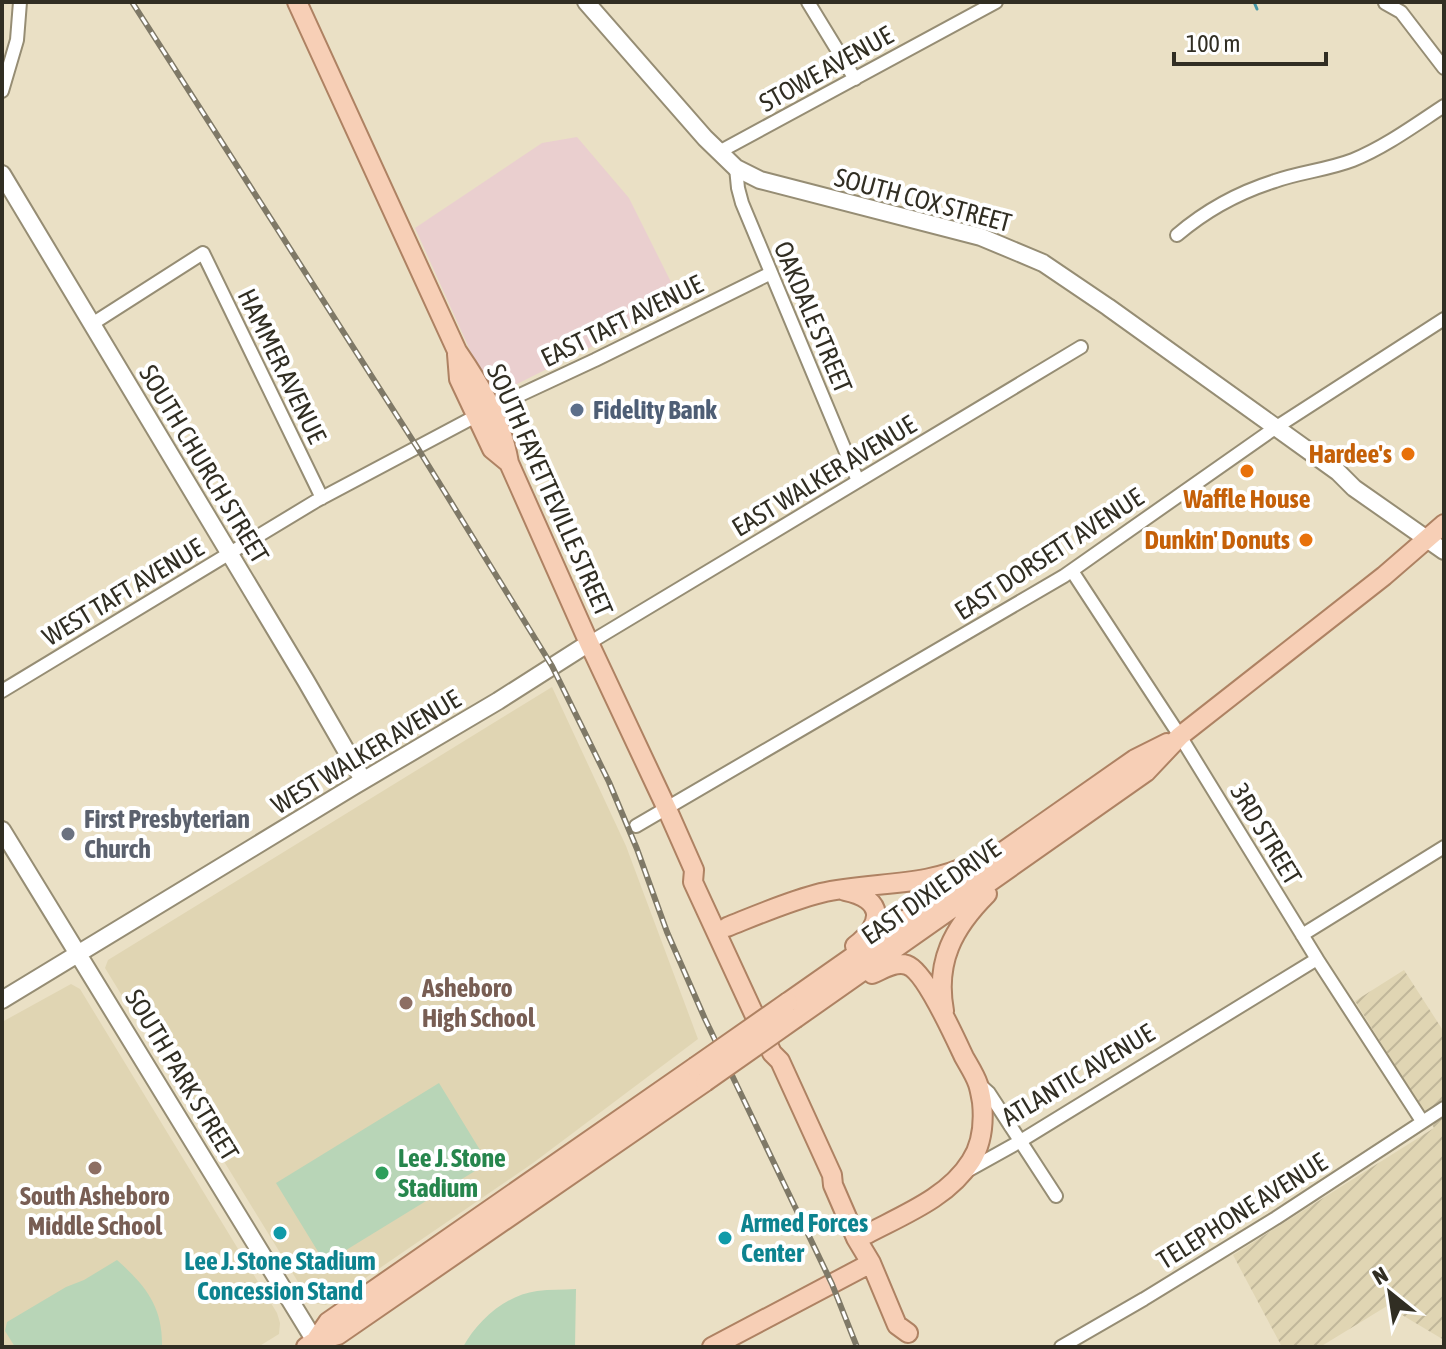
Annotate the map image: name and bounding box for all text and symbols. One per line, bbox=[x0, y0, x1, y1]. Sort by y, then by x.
scale bar bbox=[1174, 16, 1326, 66]
street label: STOWE AVENUE bbox=[754, 20, 898, 118]
text: 100 m bbox=[1186, 30, 1240, 57]
street label: SOUTH COX STREET bbox=[831, 162, 1015, 238]
street label: OAKDALE STREET bbox=[768, 237, 859, 398]
street label: EAST TAFT AVENUE bbox=[536, 269, 708, 373]
street label: HAMMER AVENUE bbox=[232, 284, 332, 448]
street label: SOUTH FAYETTEVILLE STREET bbox=[481, 359, 619, 621]
street label: SOUTH CHURCH STREET bbox=[133, 360, 275, 569]
place label: Fidelity Bank bbox=[593, 395, 717, 425]
marker: Fidelity Bank bbox=[568, 401, 586, 419]
street label: EAST WALKER AVENUE bbox=[727, 409, 921, 543]
place label: Hardee's bbox=[1309, 439, 1392, 469]
marker: Hardee's bbox=[1399, 445, 1417, 463]
marker: Waffle House bbox=[1238, 462, 1256, 480]
street label: EAST DORSETT AVENUE bbox=[949, 482, 1149, 626]
place label: Waffle House bbox=[1182, 484, 1311, 514]
place label: Dunkin' Donuts bbox=[1144, 525, 1290, 555]
marker: Dunkin' Donuts bbox=[1297, 531, 1315, 549]
street label: WEST TAFT AVENUE bbox=[37, 532, 209, 652]
street label: WEST WALKER AVENUE bbox=[266, 684, 466, 820]
street label: 3RD STREET bbox=[1224, 778, 1308, 890]
place label: First Presbyterian Church bbox=[84, 804, 250, 864]
marker: First Presbyterian Church bbox=[59, 825, 77, 843]
street label: EAST DIXIE DRIVE bbox=[856, 833, 1006, 951]
place label: Asheboro High School bbox=[421, 973, 536, 1033]
street label: SOUTH PARK STREET bbox=[119, 984, 245, 1166]
marker: Asheboro High School bbox=[397, 994, 415, 1012]
street label: ATLANTIC AVENUE bbox=[996, 1018, 1160, 1132]
place label: Lee J. Stone Stadium bbox=[398, 1143, 506, 1203]
street label: TELEPHONE AVENUE bbox=[1152, 1147, 1332, 1275]
marker: South Asheboro Middle School bbox=[86, 1159, 104, 1177]
marker: Lee J. Stone Stadium bbox=[373, 1164, 391, 1182]
place label: South Asheboro Middle School bbox=[20, 1181, 170, 1241]
place label: Armed Forces Center bbox=[740, 1208, 868, 1268]
marker: Lee J. Stone Stadium Concession Stand bbox=[271, 1224, 289, 1242]
marker: Armed Forces Center bbox=[716, 1229, 734, 1247]
place label: Lee J. Stone Stadium Concession Stand bbox=[184, 1246, 376, 1306]
north arrow bbox=[1350, 1253, 1430, 1333]
text: N bbox=[1368, 1261, 1392, 1290]

